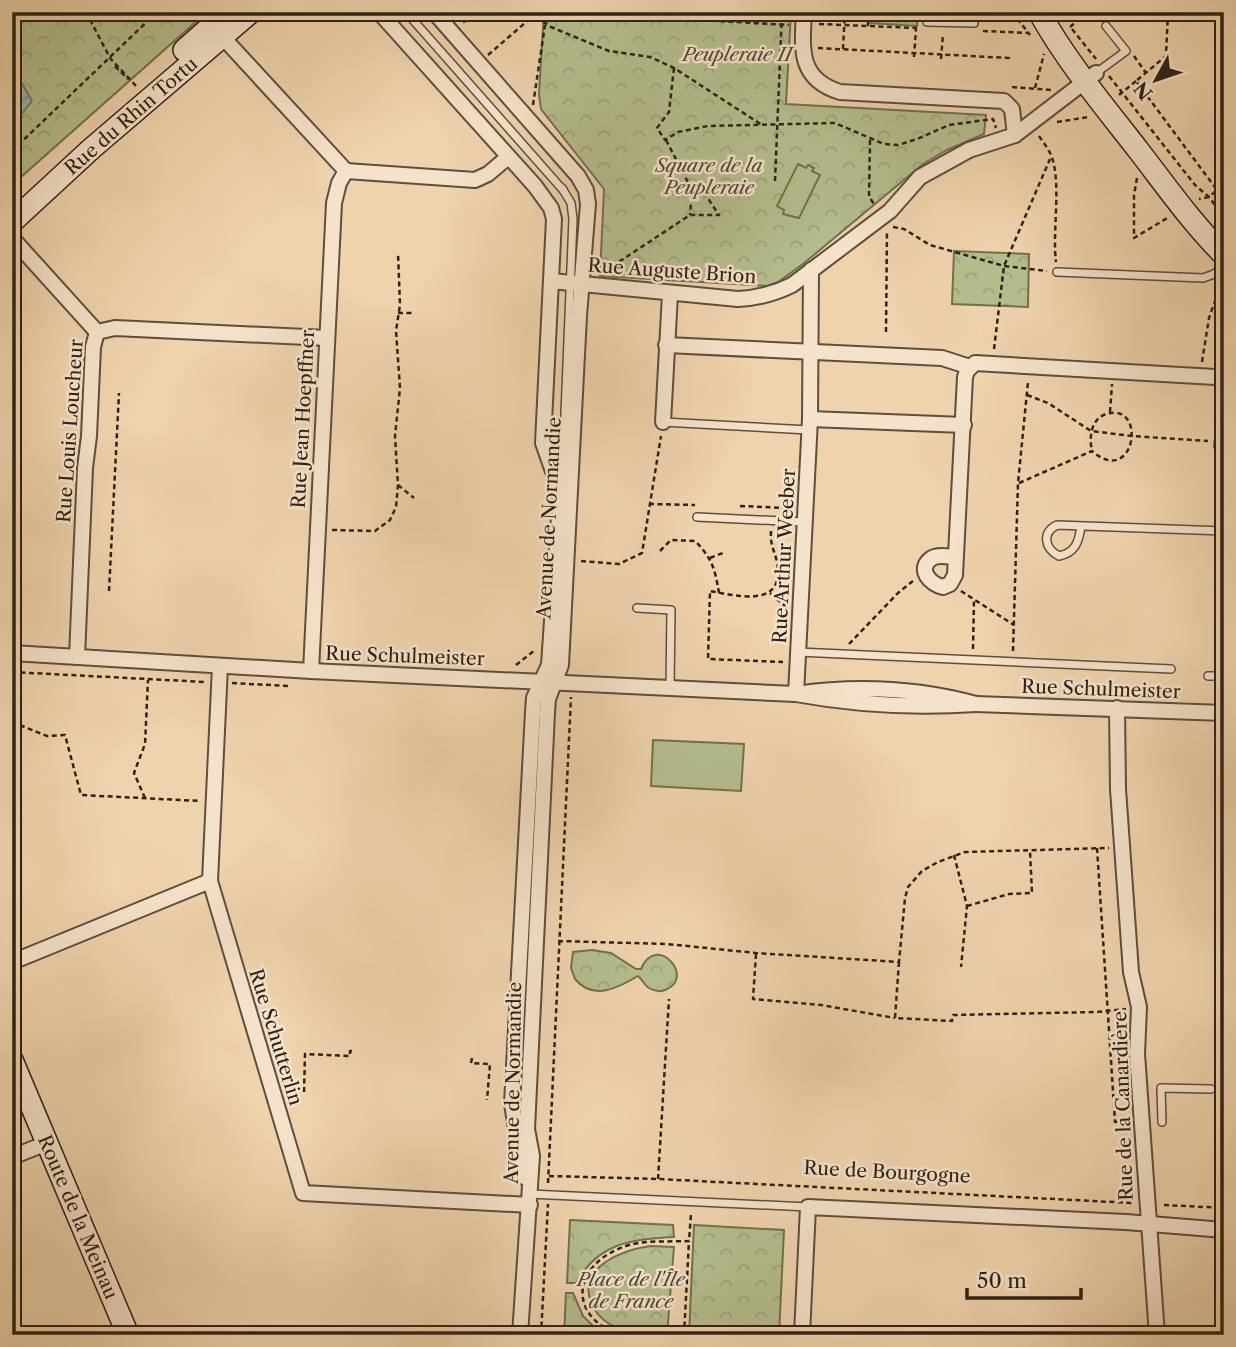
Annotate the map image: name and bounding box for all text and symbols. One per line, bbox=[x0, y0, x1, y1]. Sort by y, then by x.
park label: Peupleraie II bbox=[680, 43, 795, 66]
north arrow bbox=[1120, 46, 1190, 116]
street label: Rue du Rhin Tortu bbox=[60, 52, 202, 180]
text: N bbox=[1129, 77, 1157, 104]
park label: Square de la Peupleraie bbox=[654, 154, 763, 199]
street label: Rue Auguste Brion bbox=[587, 254, 757, 288]
street label: Rue Jean Hoepffner bbox=[287, 329, 319, 509]
street label: Rue Louis Loucheur bbox=[52, 338, 88, 524]
street label: Avenue de Normandie bbox=[532, 416, 566, 621]
street label: Rue Arthur Weeber bbox=[768, 468, 800, 644]
street label: Rue Schulmeister bbox=[325, 642, 485, 670]
street label: Rue Schulmeister bbox=[1021, 675, 1181, 703]
street label: Rue Schutterlin bbox=[244, 966, 308, 1108]
street label: Avenue de Normandie bbox=[500, 982, 526, 1185]
street label: Rue de la Canardière bbox=[1108, 1011, 1138, 1201]
street label: Route de la Meinau bbox=[33, 1131, 123, 1303]
street label: Rue de Bourgogne bbox=[803, 1156, 971, 1188]
scale bar bbox=[967, 1256, 1080, 1300]
park label: Place de l'Île de France bbox=[575, 1268, 686, 1313]
text: 50 m bbox=[977, 1268, 1027, 1293]

